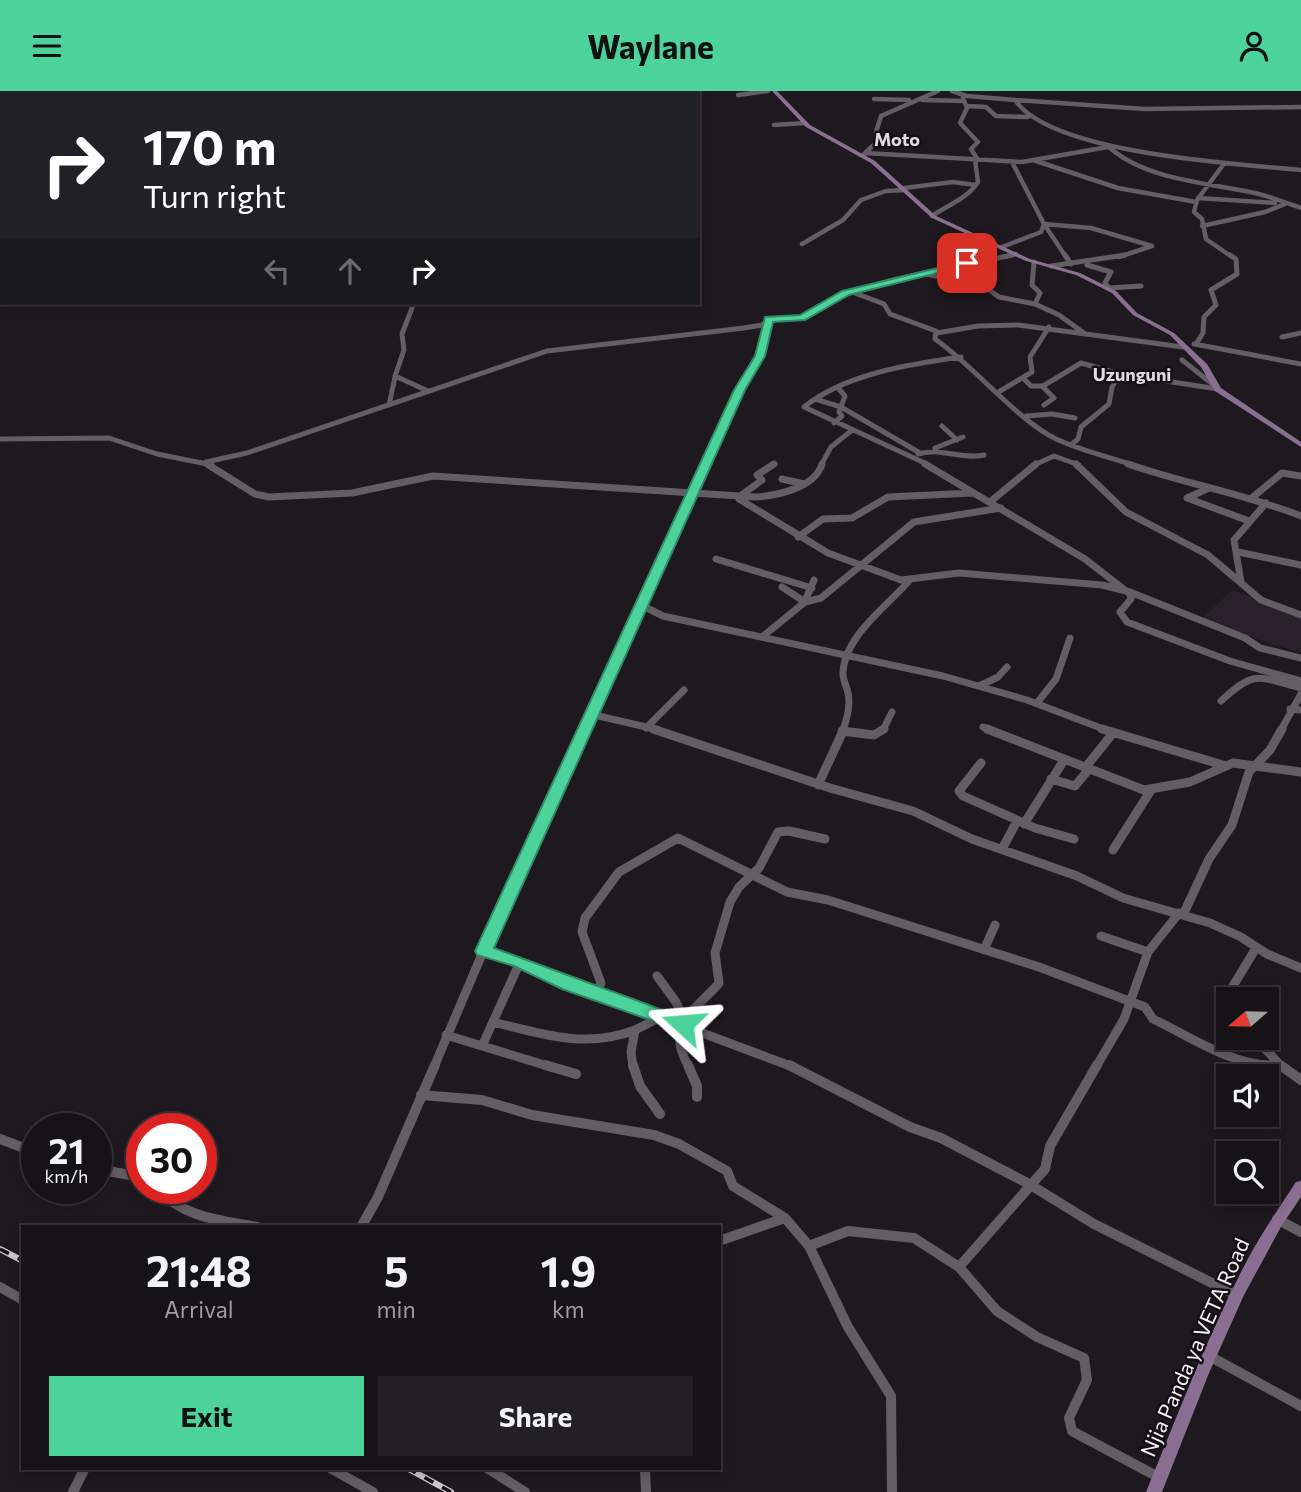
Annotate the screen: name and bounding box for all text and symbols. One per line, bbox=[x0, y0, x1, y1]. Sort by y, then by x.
text: Waylane bbox=[587, 26, 714, 66]
icon: menu bbox=[28, 27, 66, 65]
icon: person bbox=[1235, 27, 1273, 65]
text: 170 m bbox=[143, 115, 276, 175]
icon: right bbox=[28, 119, 119, 210]
district label: Moto bbox=[874, 128, 920, 150]
text: Turn right bbox=[143, 175, 286, 215]
pin bbox=[937, 233, 997, 293]
icon: arrive bbox=[948, 244, 986, 282]
icon: left bbox=[258, 252, 296, 290]
icon: ahead bbox=[331, 252, 369, 290]
icon: right bbox=[404, 252, 442, 290]
district label: Uzunguni bbox=[1093, 363, 1171, 385]
position arrow bbox=[646, 987, 720, 1061]
north arrow bbox=[1216, 987, 1279, 1050]
map controls bbox=[1216, 987, 1279, 1204]
button: sound bbox=[1216, 1064, 1279, 1127]
speed limit sign: 30 bbox=[126, 1113, 217, 1204]
text: 21 bbox=[49, 1128, 84, 1171]
button: search bbox=[1216, 1141, 1279, 1204]
text: km/h bbox=[45, 1165, 88, 1187]
street label: Njia Panda ya VETA Road bbox=[1134, 1234, 1254, 1460]
text: 21:48 bbox=[146, 1244, 252, 1296]
text: 5 bbox=[384, 1244, 408, 1296]
text: 1.9 bbox=[541, 1244, 596, 1296]
text: Arrival bbox=[164, 1295, 234, 1323]
text: min bbox=[377, 1295, 416, 1323]
text: km bbox=[552, 1295, 585, 1323]
button: Exit bbox=[49, 1376, 364, 1456]
button: Share bbox=[378, 1376, 693, 1456]

